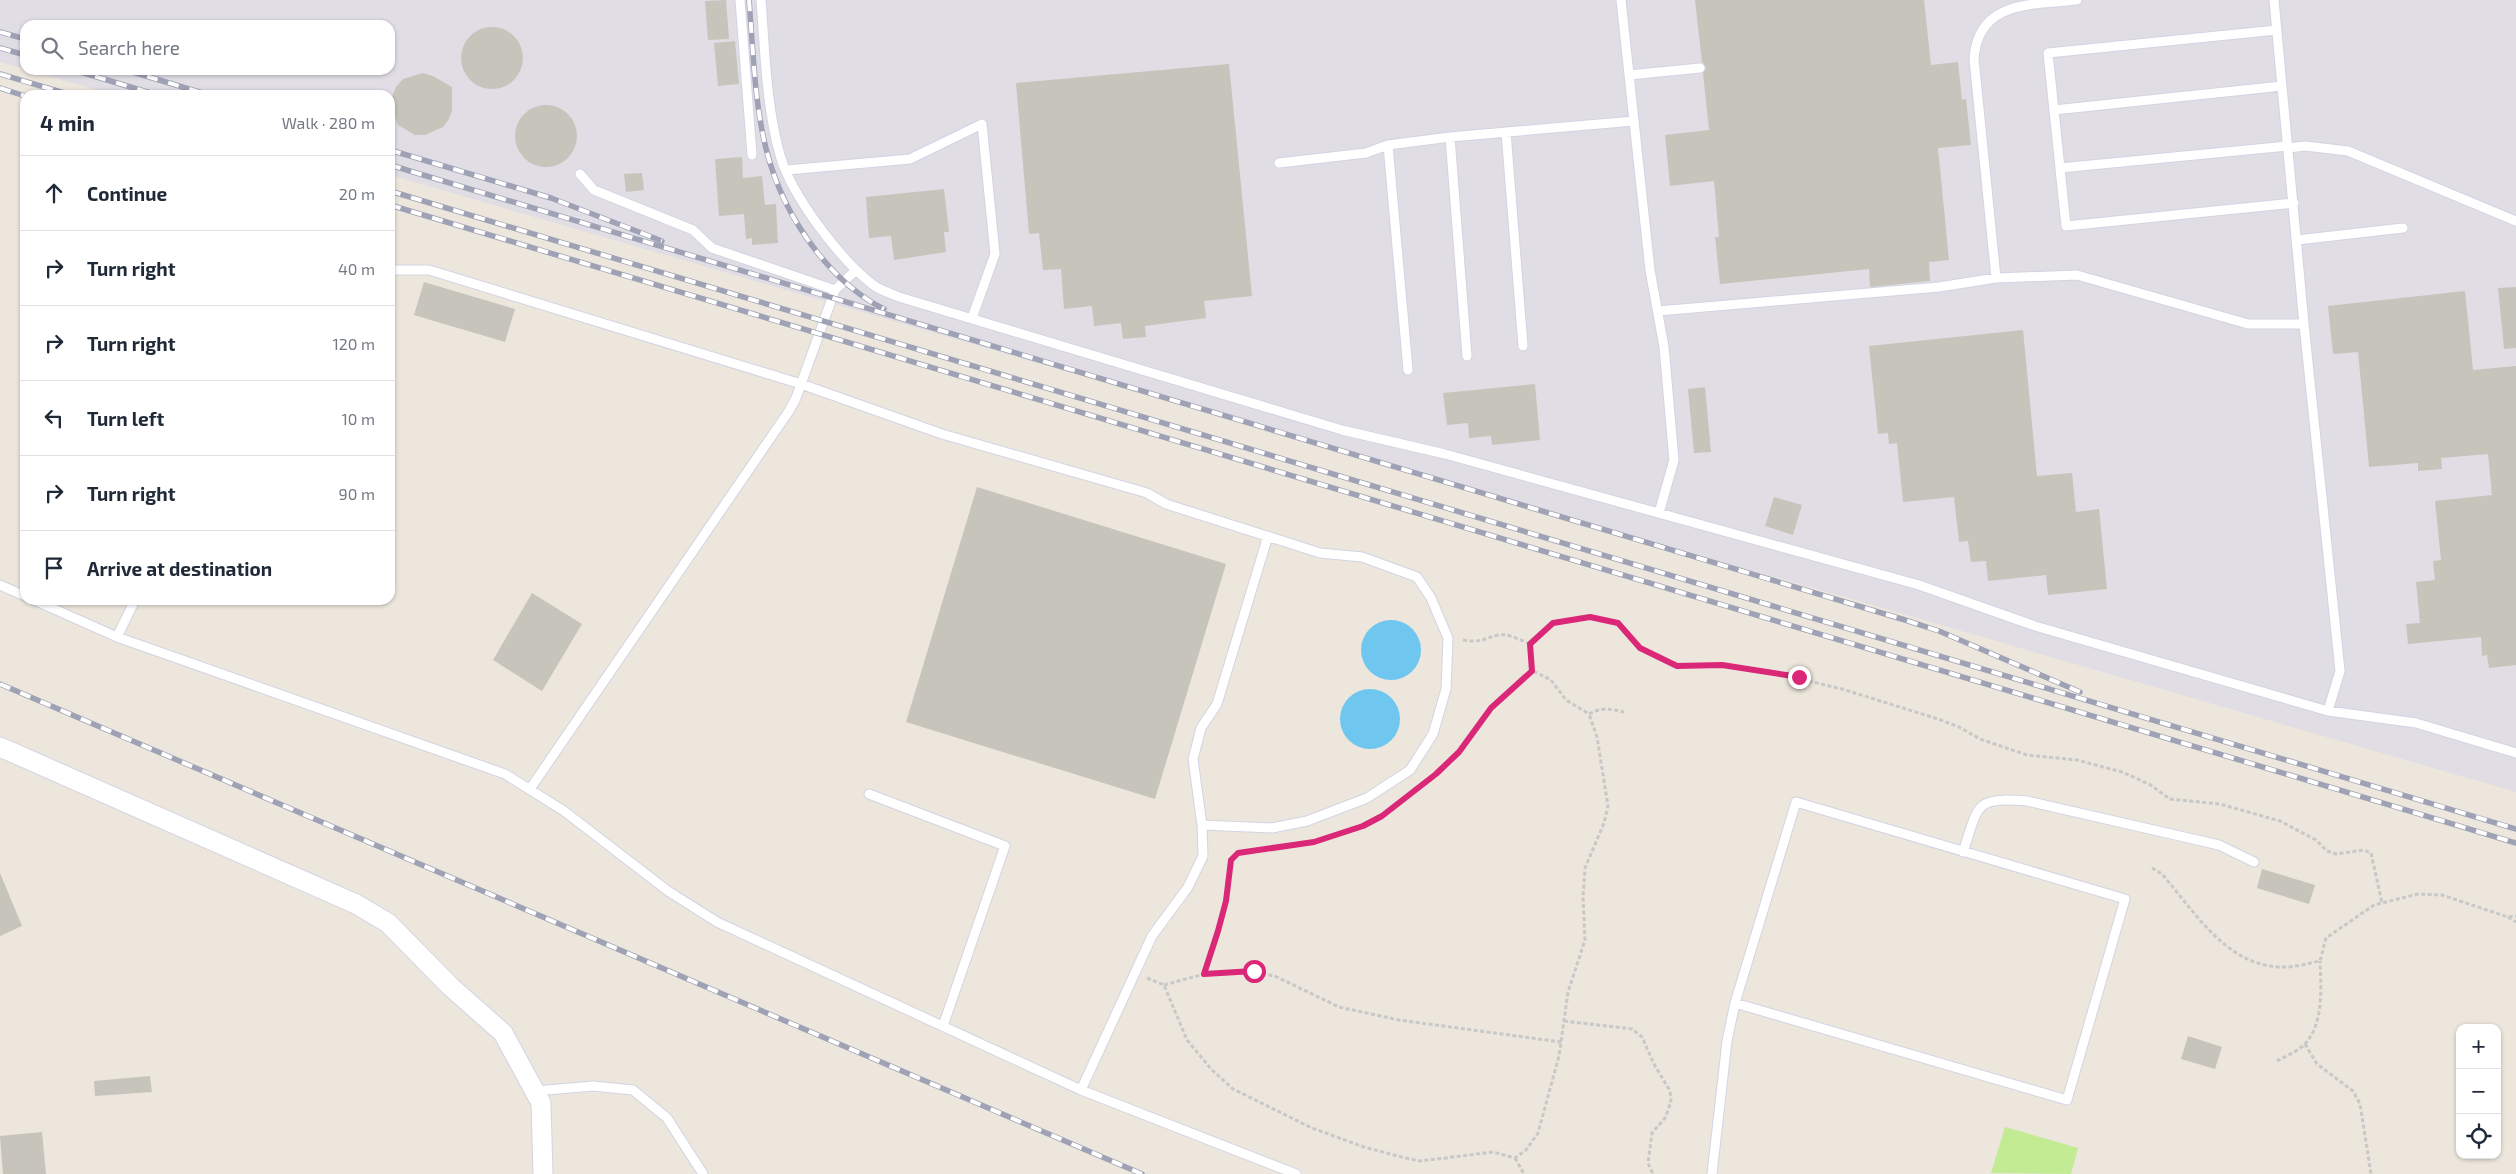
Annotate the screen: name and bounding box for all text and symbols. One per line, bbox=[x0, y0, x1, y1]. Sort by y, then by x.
search box bbox=[20, 20, 395, 75]
icon: search bbox=[38, 34, 66, 62]
text: Search here bbox=[78, 36, 180, 59]
text: 4 min bbox=[40, 110, 95, 135]
text: Walk · 280 m bbox=[282, 113, 375, 132]
icon: ahead bbox=[40, 179, 68, 207]
text: Continue bbox=[87, 182, 167, 205]
text: 20 m bbox=[339, 184, 375, 203]
icon: right bbox=[40, 254, 68, 282]
text: Turn right bbox=[87, 257, 175, 280]
text: 40 m bbox=[338, 259, 375, 278]
icon: right bbox=[40, 329, 68, 357]
text: Turn right bbox=[87, 332, 175, 355]
text: 120 m bbox=[332, 334, 375, 353]
icon: left bbox=[40, 404, 68, 432]
text: Turn left bbox=[87, 407, 164, 430]
text: 10 m bbox=[341, 409, 375, 428]
icon: right bbox=[40, 479, 68, 507]
text: Turn right bbox=[87, 482, 175, 505]
text: 90 m bbox=[339, 484, 375, 503]
icon: arrive bbox=[40, 554, 68, 582]
text: Arrive at destination bbox=[87, 557, 272, 580]
route end bbox=[1788, 666, 1811, 689]
route start bbox=[1243, 960, 1266, 983]
map controls bbox=[2456, 1024, 2501, 1159]
button: + bbox=[2456, 1024, 2501, 1069]
button: − bbox=[2456, 1069, 2501, 1114]
button: locate bbox=[2456, 1114, 2501, 1159]

